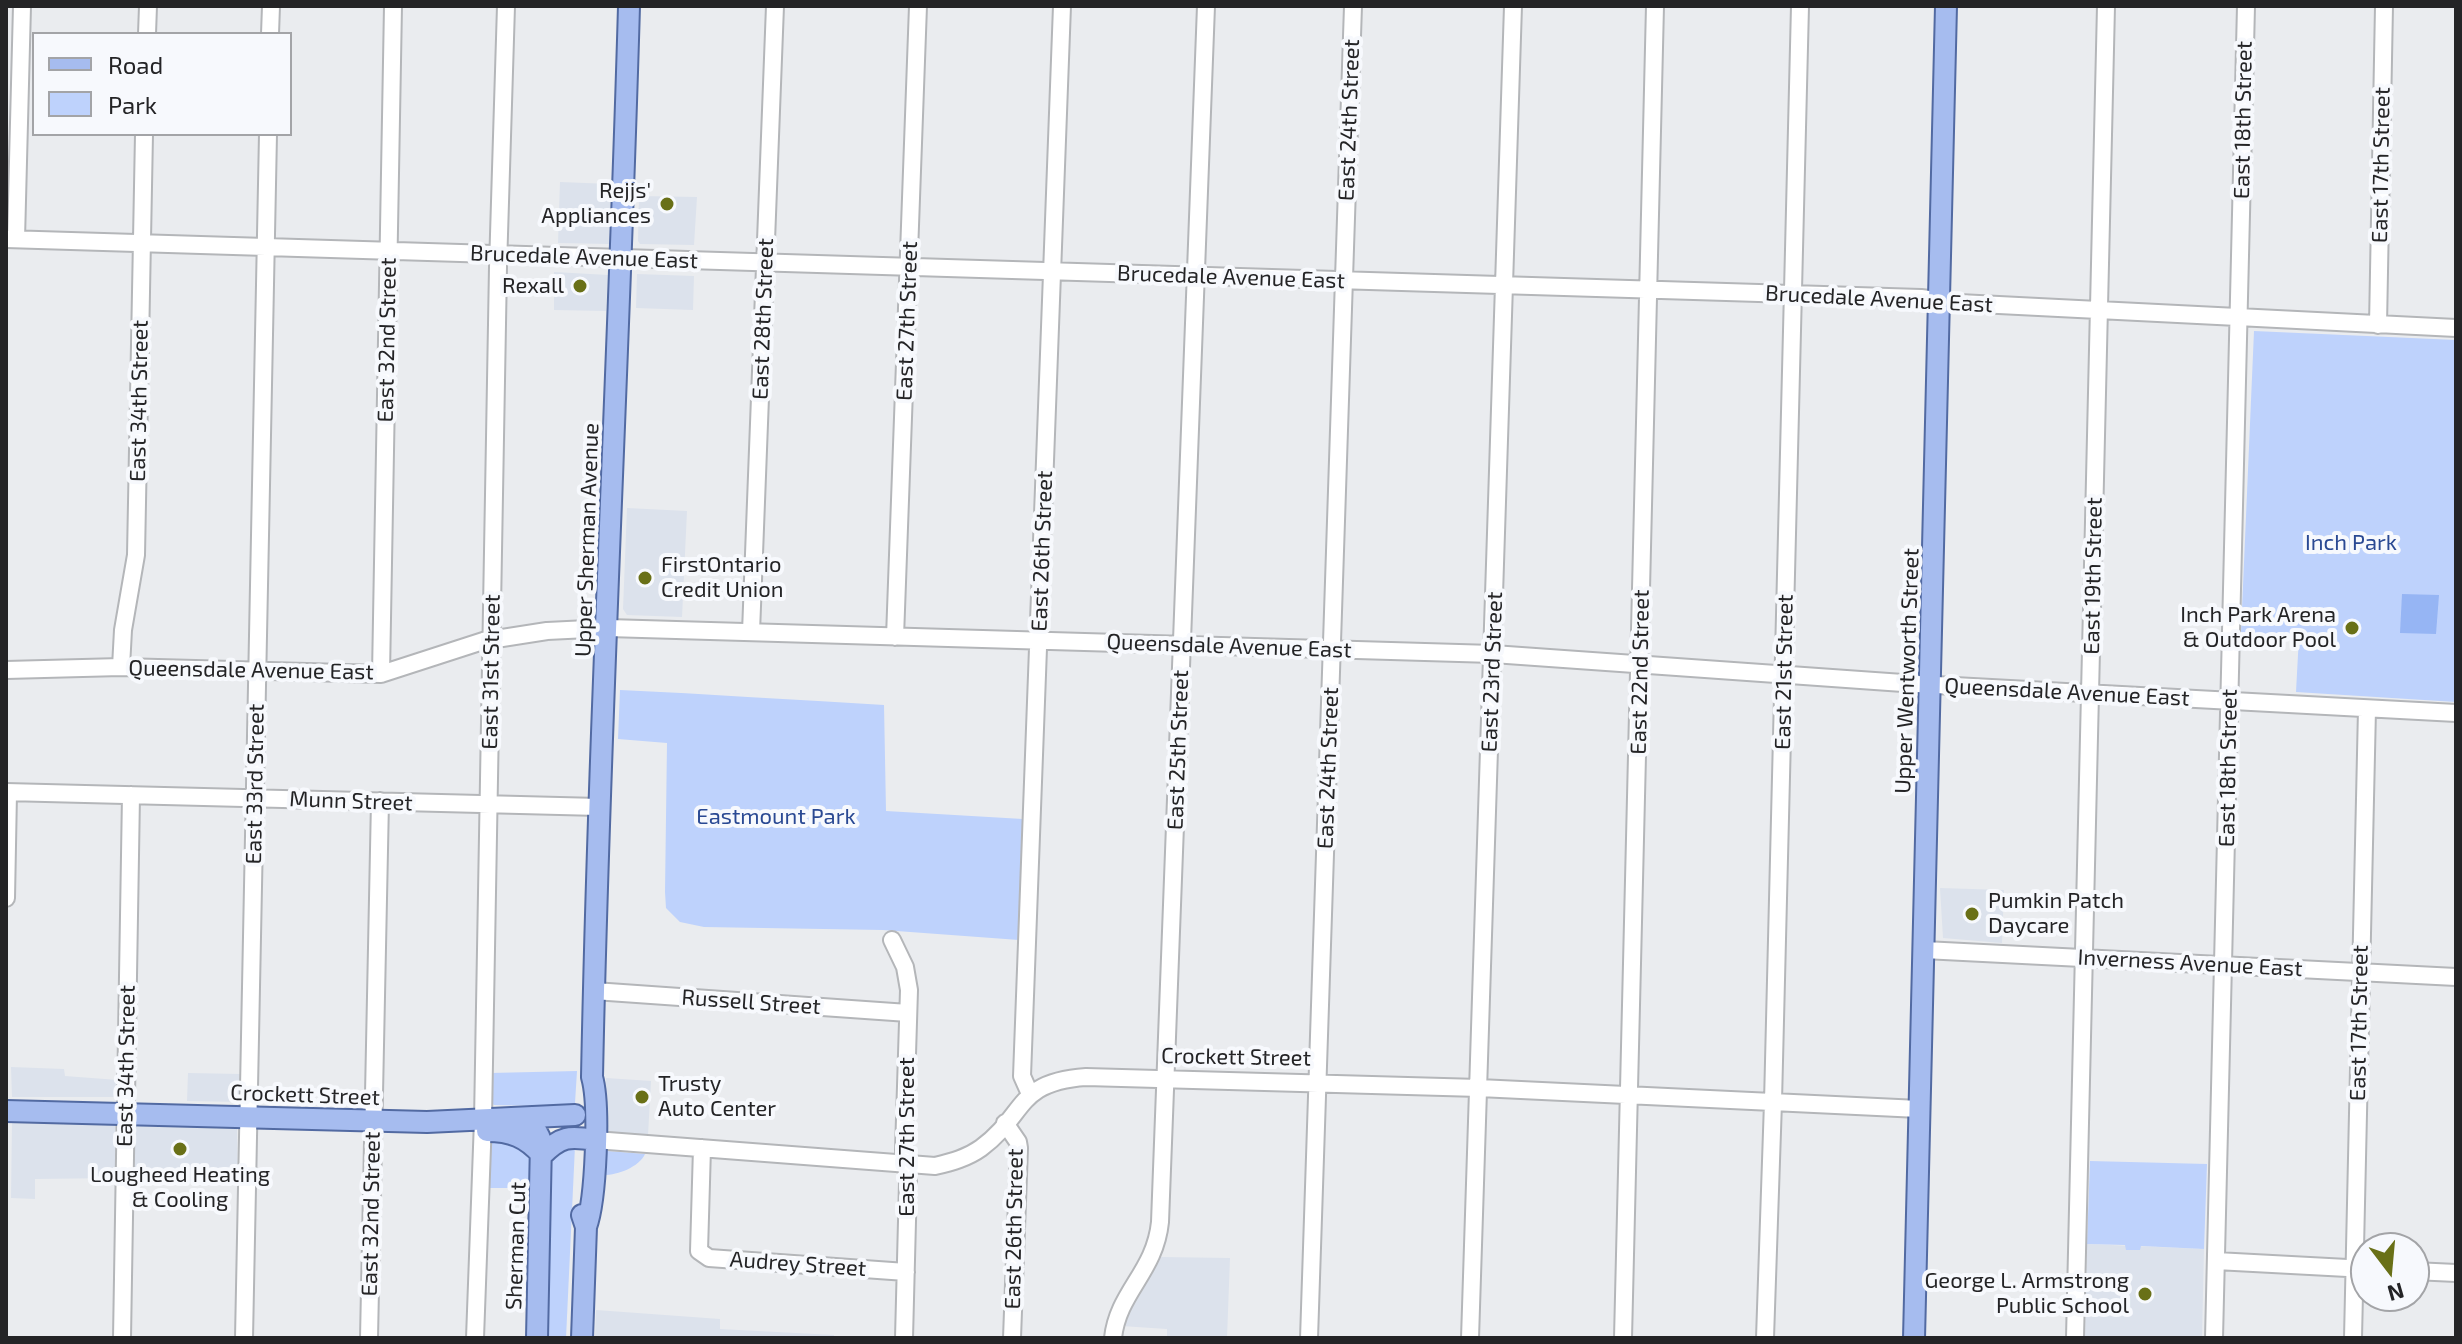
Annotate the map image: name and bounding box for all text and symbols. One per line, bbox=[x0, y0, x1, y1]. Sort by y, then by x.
legend bbox=[32, 32, 292, 136]
street label: East 24th Street bbox=[1333, 39, 1365, 201]
street label: East 18th Street bbox=[2228, 41, 2258, 199]
text: Road bbox=[108, 50, 163, 79]
street label: East 17th Street bbox=[2366, 87, 2396, 243]
text: Park bbox=[108, 90, 157, 119]
place label: Rejjs' Appliances bbox=[541, 178, 651, 230]
marker: Rejjs' Appliances bbox=[658, 195, 676, 213]
street label: East 28th Street bbox=[747, 238, 779, 400]
street label: Brucedale Avenue East bbox=[470, 240, 698, 274]
street label: East 27th Street bbox=[891, 241, 923, 401]
street label: East 32nd Street bbox=[372, 257, 402, 423]
street label: Brucedale Avenue East bbox=[1117, 260, 1345, 294]
place label: Rexall bbox=[502, 273, 564, 299]
marker: Rexall bbox=[571, 277, 589, 295]
street label: Brucedale Avenue East bbox=[1765, 280, 1993, 318]
street label: East 34th Street bbox=[124, 320, 154, 482]
street label: Upper Sherman Avenue bbox=[570, 422, 604, 658]
street label: East 26th Street bbox=[1026, 470, 1058, 632]
street label: East 19th Street bbox=[2078, 497, 2108, 655]
park label: Inch Park bbox=[2305, 530, 2397, 556]
street label: Upper Wentworth Street bbox=[1890, 548, 1924, 794]
place label: FirstOntario Credit Union bbox=[661, 552, 783, 604]
marker: FirstOntario Credit Union bbox=[636, 569, 654, 587]
street label: East 22nd Street bbox=[1625, 589, 1655, 755]
street label: East 23rd Street bbox=[1476, 591, 1508, 753]
street label: East 31st Street bbox=[476, 594, 506, 750]
street label: East 21st Street bbox=[1769, 594, 1799, 750]
place label: Inch Park Arena & Outdoor Pool bbox=[2180, 602, 2336, 654]
marker: Inch Park Arena & Outdoor Pool bbox=[2343, 619, 2361, 637]
street label: Queensdale Avenue East bbox=[1106, 629, 1352, 663]
street label: Queensdale Avenue East bbox=[128, 655, 374, 685]
street label: East 25th Street bbox=[1162, 669, 1194, 831]
street label: Queensdale Avenue East bbox=[1944, 672, 2190, 712]
street label: East 24th Street bbox=[1312, 687, 1344, 849]
street label: East 18th Street bbox=[2213, 689, 2243, 847]
street label: East 33rd Street bbox=[240, 703, 270, 865]
street label: Munn Street bbox=[289, 786, 413, 816]
park label: Eastmount Park bbox=[696, 804, 856, 830]
place label: Pumkin Patch Daycare bbox=[1988, 888, 2124, 940]
marker: Pumkin Patch Daycare bbox=[1963, 905, 1981, 923]
street label: Inverness Avenue East bbox=[2077, 944, 2303, 982]
street label: East 17th Street bbox=[2344, 945, 2374, 1101]
street label: Russell Street bbox=[681, 984, 821, 1020]
street label: East 34th Street bbox=[111, 985, 141, 1147]
street label: Crockett Street bbox=[1161, 1042, 1311, 1072]
street label: East 27th Street bbox=[894, 1057, 920, 1217]
place label: Trusty Auto Center bbox=[658, 1071, 776, 1122]
street label: Crockett Street bbox=[230, 1079, 380, 1111]
marker: Trusty Auto Center bbox=[633, 1088, 651, 1106]
street label: East 32nd Street bbox=[356, 1131, 386, 1297]
marker: Lougheed Heating & Cooling bbox=[171, 1140, 189, 1158]
street label: East 26th Street bbox=[999, 1148, 1029, 1310]
place label: Lougheed Heating & Cooling bbox=[90, 1162, 270, 1214]
street label: Sherman Cut bbox=[501, 1181, 531, 1311]
north arrow bbox=[2350, 1232, 2430, 1312]
street label: Audrey Street bbox=[729, 1246, 867, 1282]
place label: George L. Armstrong Public School bbox=[1925, 1268, 2129, 1320]
text: N bbox=[2385, 1278, 2407, 1308]
marker: George L. Armstrong Public School bbox=[2136, 1285, 2154, 1303]

